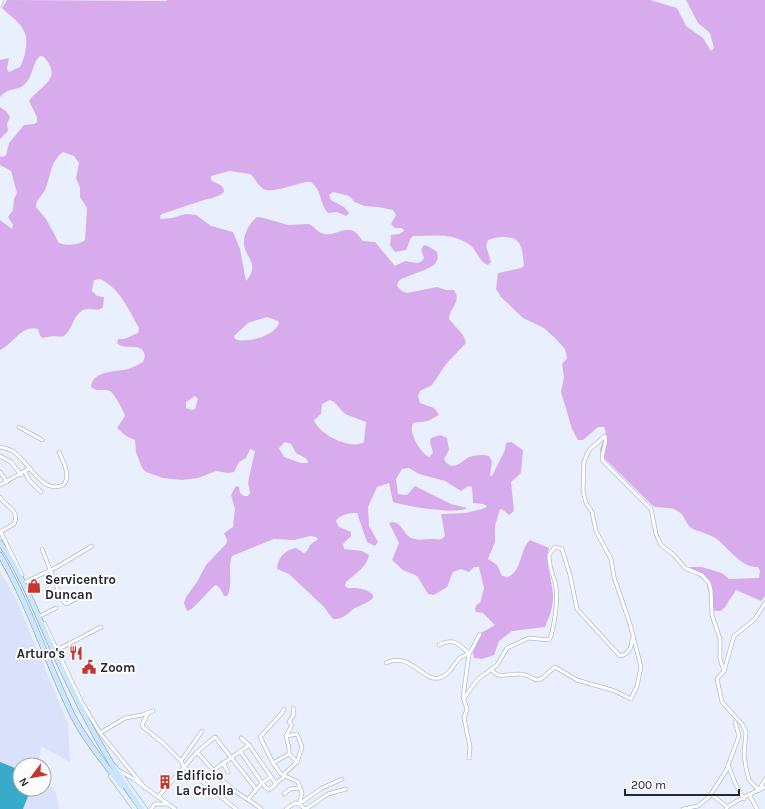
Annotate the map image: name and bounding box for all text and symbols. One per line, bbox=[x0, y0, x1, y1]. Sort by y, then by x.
place label: Servicentro Duncan bbox=[45, 572, 116, 602]
shop icon: Servicentro Duncan bbox=[26, 578, 42, 594]
restaurant icon: Arturo's bbox=[68, 645, 84, 661]
place label: Arturo's bbox=[17, 646, 65, 661]
public building icon: Zoom bbox=[81, 659, 97, 675]
place label: Zoom bbox=[100, 660, 135, 675]
north arrow bbox=[12, 757, 52, 797]
place label: Edificio La Criolla bbox=[176, 768, 234, 798]
scale bar bbox=[625, 771, 739, 797]
building icon: Edificio La Criolla bbox=[157, 774, 173, 790]
text: N bbox=[16, 775, 32, 789]
text: 200 m bbox=[631, 778, 666, 792]

